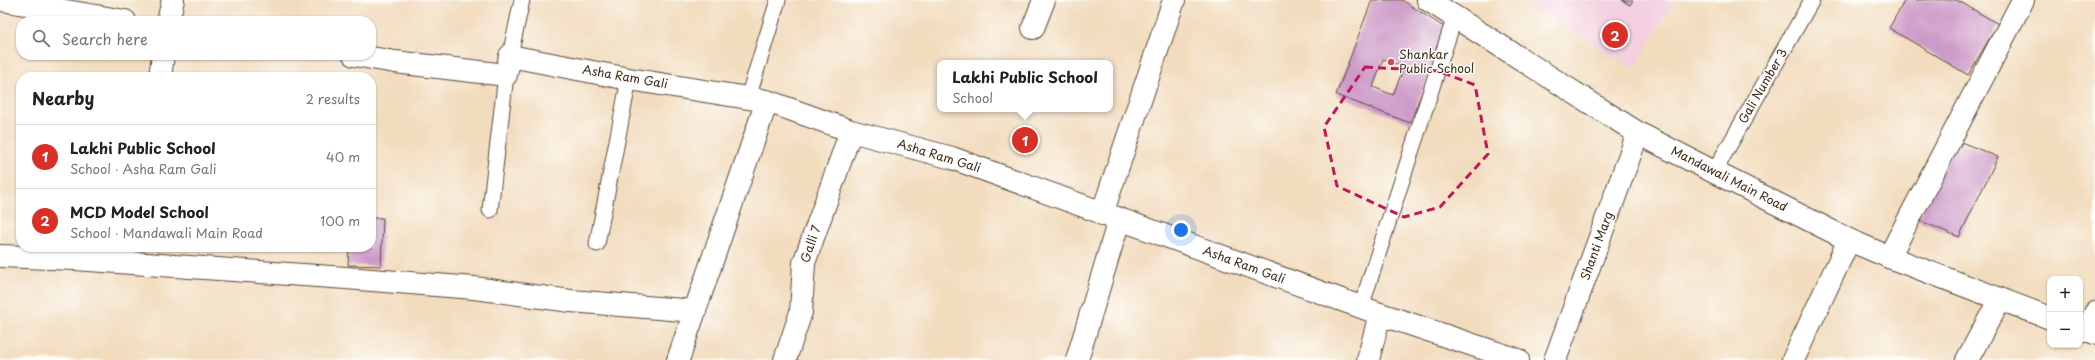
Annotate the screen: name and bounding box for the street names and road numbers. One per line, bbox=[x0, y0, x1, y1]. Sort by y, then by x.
street label: Gali Number 3 bbox=[1733, 45, 1791, 126]
street label: Asha Ram Gali bbox=[581, 60, 669, 92]
street label: Asha Ram Gali bbox=[895, 134, 983, 176]
street label: Mandawali Main Road bbox=[1668, 141, 1791, 215]
street label: Shanti Marg bbox=[1575, 209, 1617, 283]
street label: Galli 7 bbox=[796, 222, 825, 265]
street label: Asha Ram Gali bbox=[1201, 241, 1288, 287]

